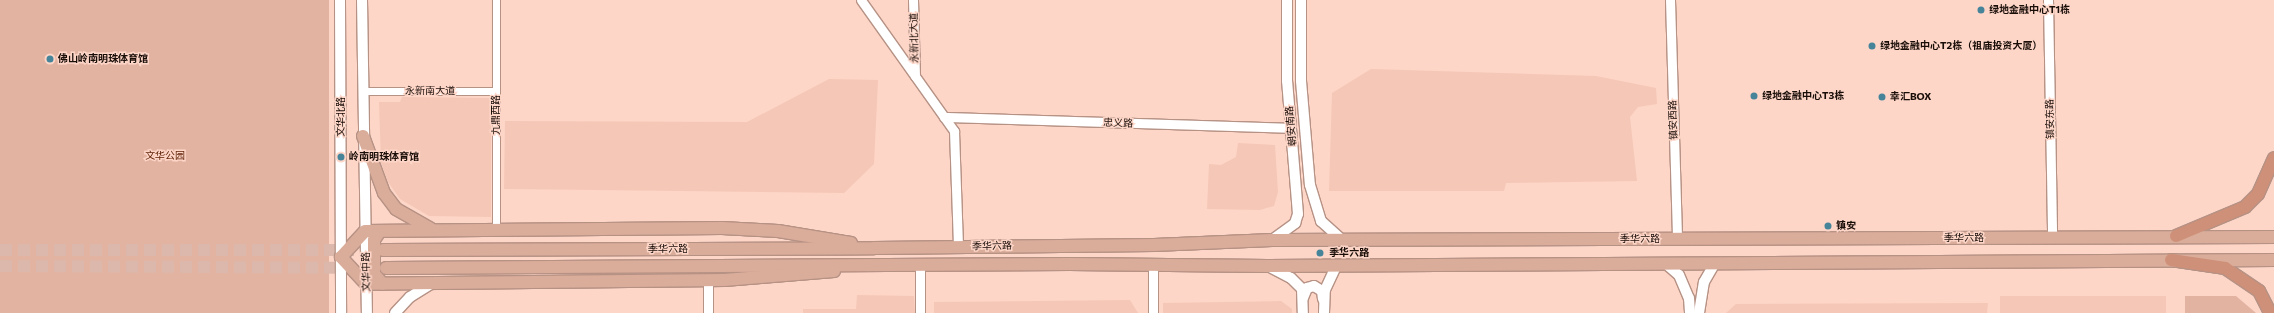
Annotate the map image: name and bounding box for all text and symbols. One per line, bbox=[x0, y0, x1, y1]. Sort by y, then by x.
place label: 绿地金融中心T1栋 bbox=[1989, 4, 2070, 16]
marker: 绿地金融中心T1栋 bbox=[1976, 5, 1986, 15]
street label: 永新北大道 bbox=[908, 13, 920, 63]
place label: 绿地金融中心T2栋（祖庙投资大厦） bbox=[1880, 40, 2042, 52]
marker: 绿地金融中心T2栋（祖庙投资大厦） bbox=[1867, 41, 1877, 51]
place label: 佛山岭南明珠体育馆 bbox=[58, 53, 148, 65]
marker: 佛山岭南明珠体育馆 bbox=[45, 54, 55, 64]
street label: 永新南大道 bbox=[405, 85, 455, 97]
place label: 绿地金融中心T3栋 bbox=[1762, 90, 1844, 102]
marker: 绿地金融中心T3栋 bbox=[1749, 91, 1759, 101]
place label: 幸汇BOX bbox=[1890, 91, 1931, 103]
marker: 幸汇BOX bbox=[1877, 92, 1887, 102]
street label: 九鼎西路 bbox=[490, 95, 502, 135]
street label: 文华北路 bbox=[335, 97, 347, 137]
street label: 镇安东路 bbox=[2044, 99, 2056, 139]
street label: 镇安西路 bbox=[1666, 100, 1680, 140]
street label: 朝安南路 bbox=[1283, 106, 1299, 146]
street label: 忠义路 bbox=[1103, 116, 1133, 130]
park label: 文华公园 bbox=[145, 150, 185, 162]
place label: 岭南明珠体育馆 bbox=[349, 151, 419, 163]
marker: 岭南明珠体育馆 bbox=[336, 152, 346, 162]
place label: 镇安 bbox=[1836, 220, 1856, 232]
marker: 镇安 bbox=[1823, 221, 1833, 231]
street label: 季华六路 bbox=[1944, 232, 1984, 244]
street label: 季华六路 bbox=[1620, 233, 1660, 245]
street label: 季华六路 bbox=[972, 240, 1012, 252]
street label: 季华六路 bbox=[648, 243, 688, 255]
marker: 季华六路 bbox=[1314, 247, 1326, 259]
place label: 季华六路 bbox=[1329, 247, 1369, 259]
street label: 文华中路 bbox=[360, 252, 372, 292]

